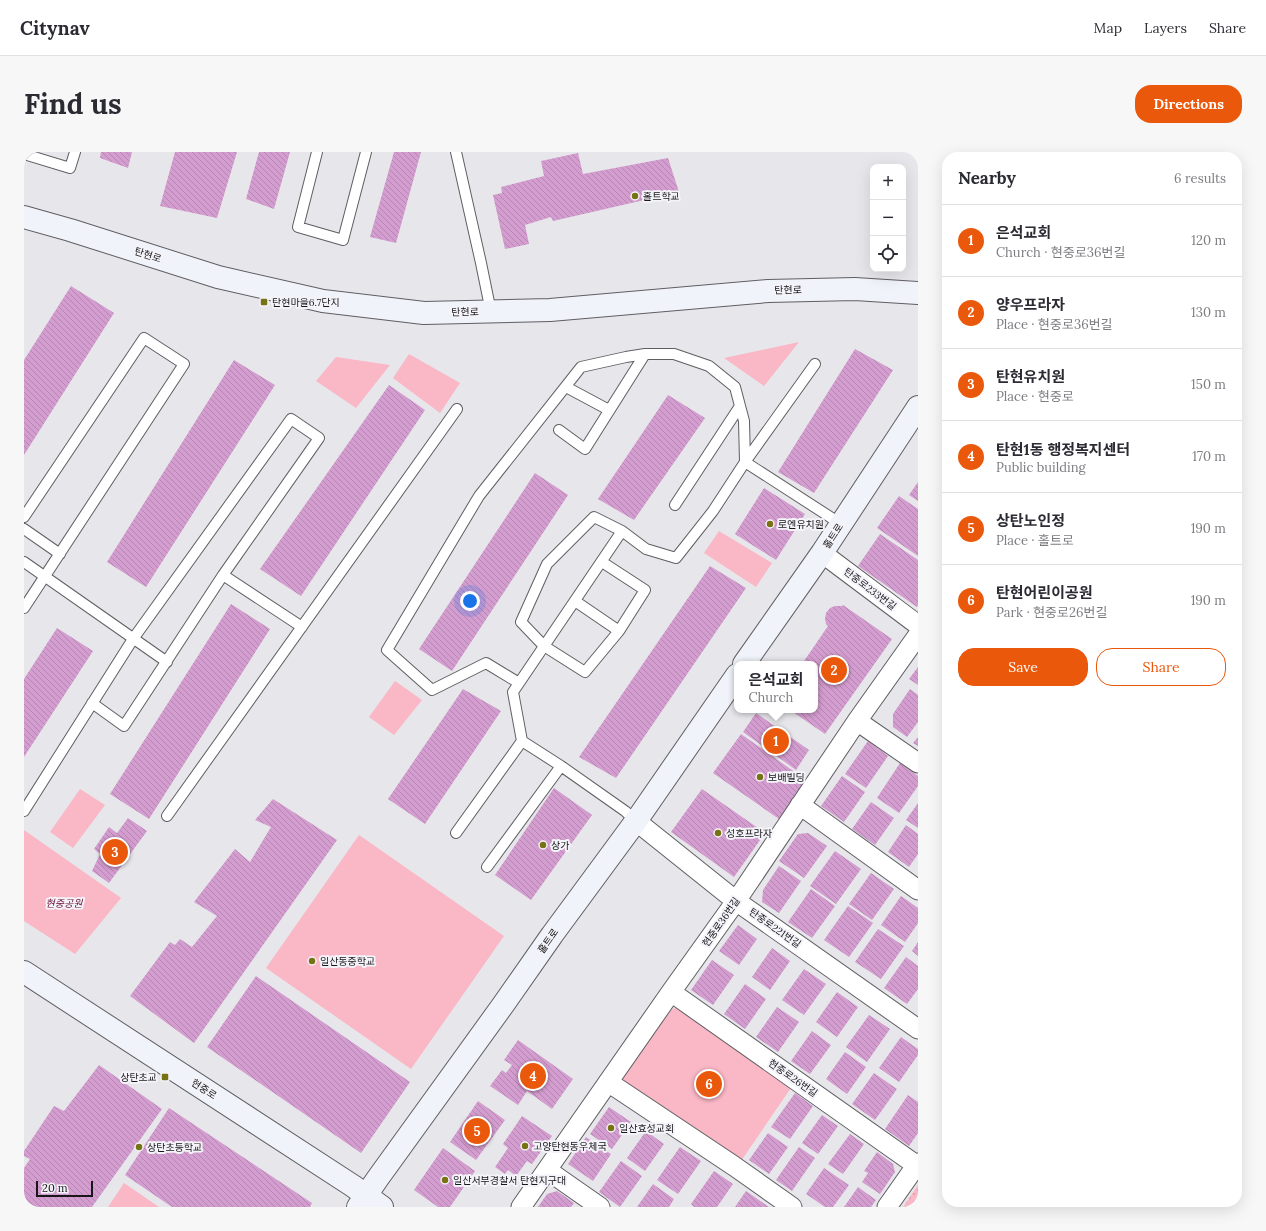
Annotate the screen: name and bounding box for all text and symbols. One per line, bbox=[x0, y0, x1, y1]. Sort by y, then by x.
text: Citynav bbox=[20, 16, 90, 40]
text: Map bbox=[1094, 19, 1122, 37]
text: Layers bbox=[1144, 19, 1187, 37]
text: Share bbox=[1209, 19, 1246, 37]
button: Directions bbox=[1135, 85, 1242, 123]
text: Find us bbox=[24, 86, 122, 122]
map controls bbox=[870, 164, 906, 272]
button: + bbox=[870, 164, 906, 200]
text: Nearby bbox=[958, 167, 1016, 189]
text: 6 results bbox=[1174, 170, 1226, 187]
place label: 홀트학교 bbox=[643, 190, 680, 203]
marker: 홀트학교 bbox=[630, 191, 640, 201]
button: − bbox=[870, 200, 906, 236]
text: 은석교회 bbox=[996, 223, 1051, 242]
text: 1 bbox=[968, 232, 974, 249]
text: 120 m bbox=[1191, 232, 1226, 249]
button: locate bbox=[870, 236, 906, 272]
text: Church · 현중로36번길 bbox=[996, 244, 1126, 261]
street label: 탄현로 bbox=[133, 245, 163, 265]
street label: 탄현로 bbox=[774, 283, 802, 297]
text: 양우프라자 bbox=[996, 295, 1065, 314]
place label: 탄현마을6.7단지 bbox=[272, 296, 340, 309]
marker: 탄현마을6.7단지 bbox=[259, 297, 269, 307]
text: 2 bbox=[968, 304, 974, 321]
text: 130 m bbox=[1191, 304, 1226, 321]
street label: 탄현로 bbox=[451, 305, 479, 319]
text: Place · 현중로36번길 bbox=[996, 316, 1113, 333]
text: 탄현유치원 bbox=[996, 367, 1065, 386]
text: 3 bbox=[967, 376, 975, 393]
text: 150 m bbox=[1191, 376, 1226, 393]
text: Place · 현중로 bbox=[996, 388, 1074, 405]
text: 탄현1동 행정복지센터 bbox=[996, 440, 1130, 459]
text: 4 bbox=[967, 448, 975, 465]
text: 170 m bbox=[1192, 448, 1226, 465]
text: Public building bbox=[996, 459, 1086, 476]
text: 상탄노인정 bbox=[996, 511, 1065, 530]
place label: 로엔유치원 bbox=[778, 518, 824, 531]
marker: 로엔유치원 bbox=[765, 519, 775, 529]
text: 5 bbox=[967, 520, 975, 537]
text: 190 m bbox=[1191, 520, 1226, 537]
street label: 홀트로 bbox=[820, 521, 846, 551]
text: Place · 홀트로 bbox=[996, 532, 1074, 549]
street label: 탄중로233번길 bbox=[841, 565, 899, 613]
text: 탄현어린이공원 bbox=[996, 583, 1093, 602]
your location bbox=[460, 591, 480, 611]
text: 6 bbox=[967, 592, 975, 609]
text: 190 m bbox=[1191, 592, 1226, 609]
text: Park · 현중로26번길 bbox=[996, 604, 1107, 621]
button: Save bbox=[958, 648, 1088, 686]
button: Share bbox=[1096, 648, 1226, 686]
pin: 2 bbox=[821, 655, 847, 685]
popup bbox=[734, 661, 818, 713]
text: 은석교회 bbox=[748, 670, 804, 689]
text: Church bbox=[748, 689, 793, 706]
pin: 1 bbox=[763, 726, 789, 756]
place label: 보배빌딩 bbox=[768, 771, 805, 784]
marker: 보배빌딩 bbox=[755, 772, 765, 782]
place label: 성호프라자 bbox=[726, 827, 773, 840]
marker: 성호프라자 bbox=[713, 828, 723, 838]
pin: 3 bbox=[102, 837, 128, 867]
place label: 상가 bbox=[551, 839, 569, 852]
marker: 상가 bbox=[538, 840, 548, 850]
street label: 현중로36번길 bbox=[699, 895, 743, 949]
park label: 현중공원 bbox=[46, 897, 83, 910]
street label: 탄중로221번길 bbox=[747, 905, 803, 951]
street label: 홀트로 bbox=[535, 926, 561, 956]
place label: 일산동중학교 bbox=[320, 955, 375, 968]
marker: 일산동중학교 bbox=[307, 956, 317, 966]
street label: 현중로26번길 bbox=[766, 1056, 820, 1100]
pin: 4 bbox=[520, 1061, 546, 1091]
pin: 6 bbox=[696, 1069, 722, 1099]
place label: 상탄초교 bbox=[120, 1071, 157, 1084]
marker: 상탄초교 bbox=[160, 1072, 170, 1082]
street label: 현중로 bbox=[189, 1076, 219, 1102]
pin: 5 bbox=[464, 1116, 490, 1146]
place label: 일산효성교회 bbox=[619, 1122, 674, 1135]
marker: 일산효성교회 bbox=[606, 1123, 616, 1133]
place label: 고양탄현동우체국 bbox=[533, 1140, 607, 1153]
place label: 상탄초등학교 bbox=[147, 1141, 202, 1154]
marker: 고양탄현동우체국 bbox=[520, 1141, 530, 1151]
marker: 상탄초등학교 bbox=[134, 1142, 144, 1152]
place label: 일산서부경찰서 탄현지구대 bbox=[453, 1174, 566, 1187]
marker: 일산서부경찰서 탄현지구대 bbox=[440, 1175, 450, 1185]
scale bar bbox=[36, 1179, 93, 1198]
text: 20 m bbox=[42, 1181, 67, 1195]

